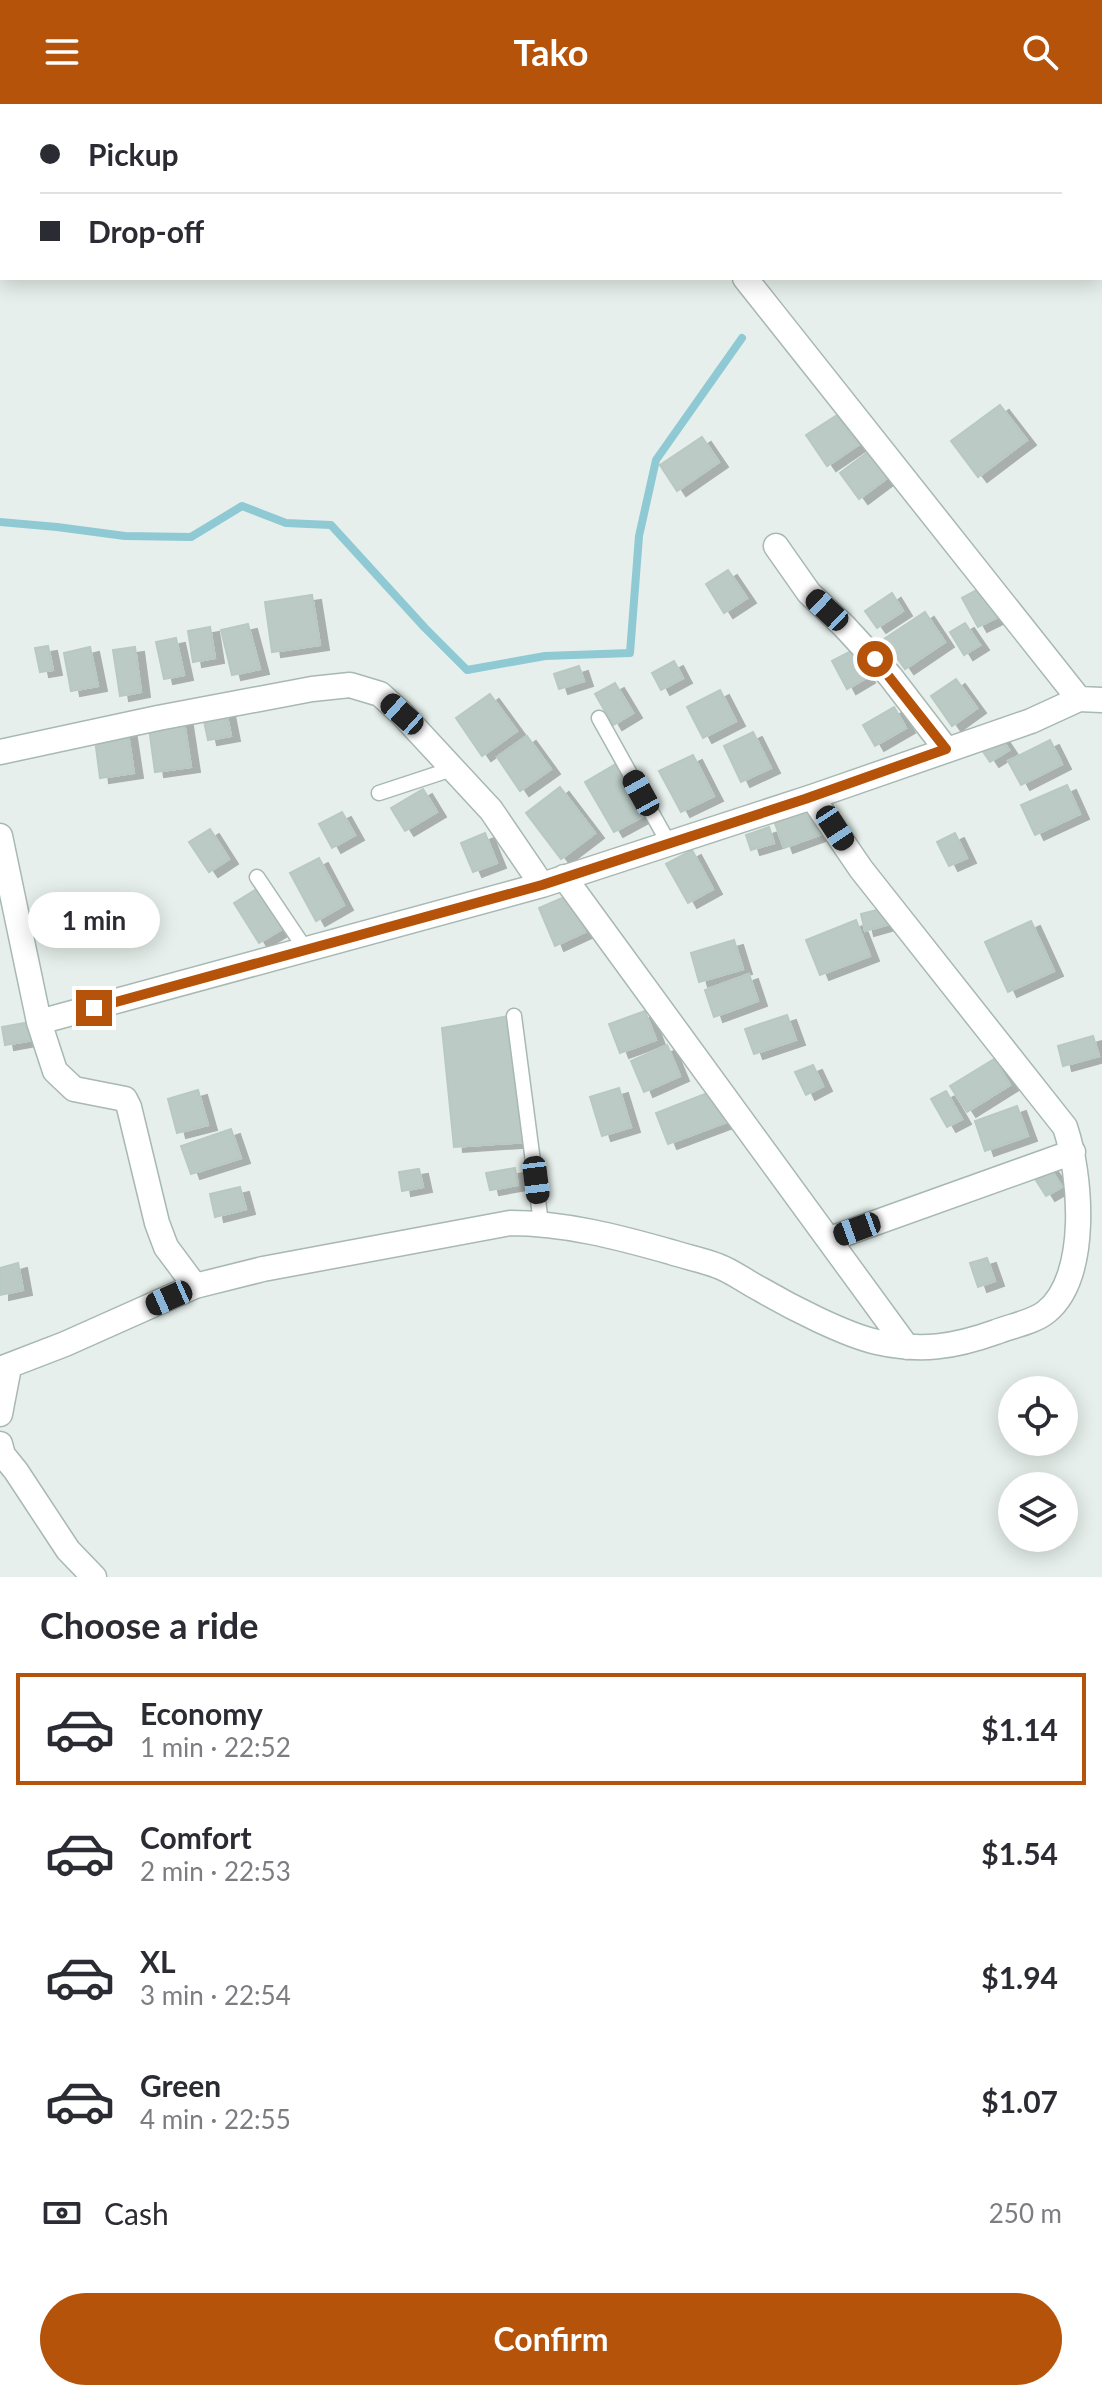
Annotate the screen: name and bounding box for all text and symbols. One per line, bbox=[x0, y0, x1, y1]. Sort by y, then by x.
icon: menu bbox=[40, 30, 84, 74]
text: Tako bbox=[514, 30, 588, 74]
icon: search bbox=[1018, 30, 1062, 74]
text: Pickup bbox=[88, 136, 179, 172]
text: Drop-off bbox=[88, 213, 204, 249]
car bbox=[801, 585, 853, 635]
route start bbox=[857, 641, 893, 677]
car bbox=[376, 689, 428, 739]
car bbox=[619, 766, 663, 820]
car bbox=[812, 801, 858, 855]
callout: 1 min bbox=[28, 892, 160, 948]
text: 1 min bbox=[62, 904, 126, 936]
route end bbox=[76, 990, 112, 1026]
car bbox=[521, 1155, 551, 1205]
car bbox=[830, 1210, 884, 1248]
car bbox=[142, 1277, 196, 1319]
map controls bbox=[998, 1376, 1078, 1552]
button: locate bbox=[998, 1376, 1078, 1456]
button: layers bbox=[998, 1472, 1078, 1552]
text: Choose a ride bbox=[40, 1603, 259, 1647]
icon: car bbox=[44, 1693, 116, 1765]
text: Economy bbox=[140, 1695, 263, 1731]
text: $1.14 bbox=[981, 1711, 1058, 1747]
text: 1 min · 22:52 bbox=[140, 1731, 291, 1763]
icon: car bbox=[44, 1817, 116, 1889]
text: Comfort bbox=[140, 1819, 252, 1855]
text: $1.54 bbox=[981, 1835, 1058, 1871]
text: 2 min · 22:53 bbox=[140, 1855, 291, 1887]
icon: car bbox=[44, 1941, 116, 2013]
text: XL bbox=[140, 1943, 176, 1979]
text: $1.94 bbox=[981, 1959, 1058, 1995]
text: 3 min · 22:54 bbox=[140, 1979, 291, 2011]
icon: car bbox=[44, 2065, 116, 2137]
text: Green bbox=[140, 2067, 221, 2103]
text: $1.07 bbox=[981, 2083, 1058, 2119]
text: 4 min · 22:55 bbox=[140, 2103, 291, 2135]
icon: cash bbox=[40, 2191, 84, 2235]
text: Cash bbox=[104, 2195, 169, 2231]
text: 250 m bbox=[989, 2197, 1062, 2229]
button: Confirm bbox=[40, 2293, 1062, 2385]

